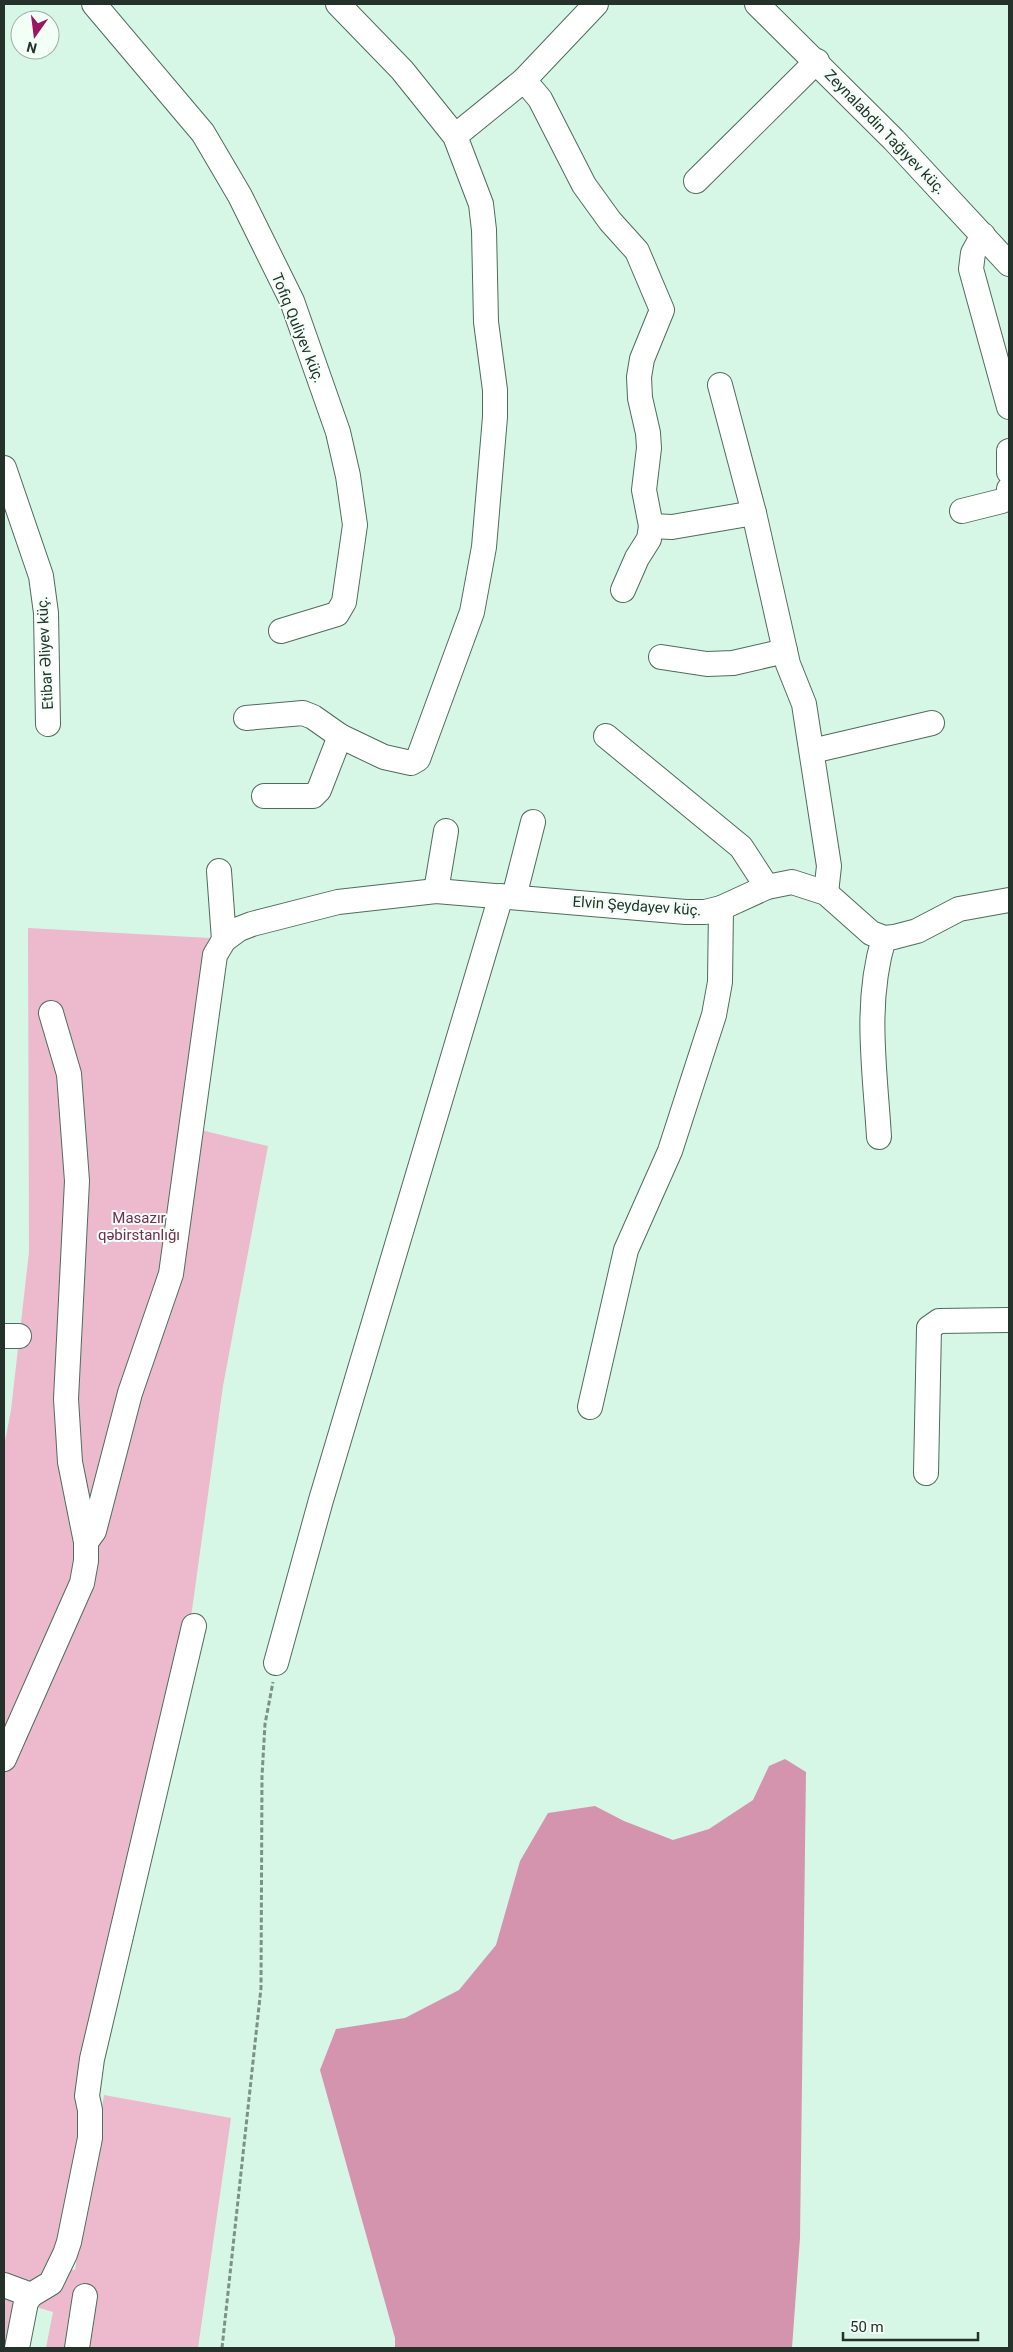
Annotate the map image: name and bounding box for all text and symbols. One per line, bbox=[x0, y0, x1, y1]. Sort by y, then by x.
north arrow bbox=[10, 10, 60, 60]
text: N bbox=[25, 39, 39, 57]
street label: Zeynalabdin Tağıyev küç. bbox=[821, 66, 949, 198]
street label: Tofiq Quliyev küç. bbox=[268, 271, 328, 385]
street label: Etibar Əliyev küç. bbox=[33, 596, 57, 710]
street label: Elvin Şeydayev küç. bbox=[572, 893, 702, 919]
park label: Masazır qəbirstanlığı bbox=[98, 1209, 180, 1244]
scale bar bbox=[843, 2310, 978, 2342]
text: 50 m bbox=[850, 2318, 884, 2336]

